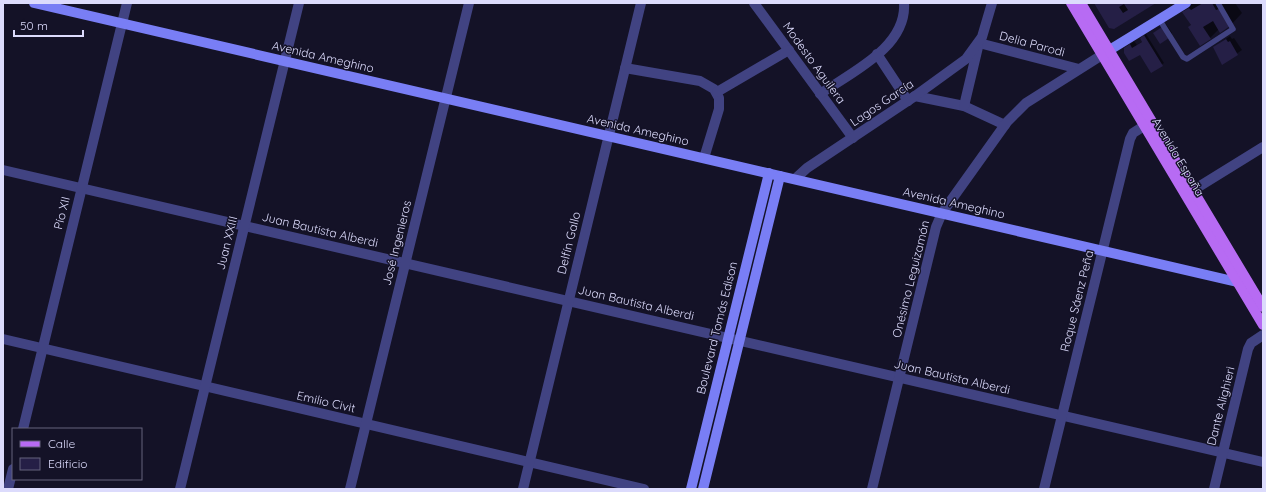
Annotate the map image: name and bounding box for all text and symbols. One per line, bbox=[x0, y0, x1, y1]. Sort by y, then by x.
scale bar bbox=[14, 12, 83, 38]
text: 50 m bbox=[20, 18, 48, 33]
street label: Modesto Aguilera bbox=[780, 19, 849, 106]
street label: Delia Parodi bbox=[998, 28, 1067, 59]
street label: Avenida Ameghino bbox=[271, 37, 376, 76]
street label: Lagos García bbox=[847, 76, 916, 129]
street label: Avenida Ameghino bbox=[586, 110, 691, 149]
street label: Avenida España bbox=[1149, 115, 1208, 199]
street label: Avenida Ameghino bbox=[902, 183, 1007, 222]
street label: Pío XII bbox=[50, 195, 73, 231]
street label: José Ingenieros bbox=[379, 198, 414, 287]
street label: Juan Bautista Alberdi bbox=[261, 209, 380, 250]
street label: Delfín Gallo bbox=[554, 210, 584, 276]
street label: Juan XXIII bbox=[213, 215, 240, 271]
street label: Onésimo Leguizamón bbox=[889, 219, 932, 339]
street label: Roque Sáenz Peña bbox=[1057, 249, 1096, 353]
street label: Boulevard Tomás Edison bbox=[693, 260, 740, 396]
street label: Juan Bautista Alberdi bbox=[577, 282, 696, 323]
street label: Juan Bautista Alberdi bbox=[893, 356, 1012, 397]
street label: Dante Alighieri bbox=[1203, 365, 1238, 447]
street label: Emilio Civit bbox=[295, 388, 357, 416]
legend bbox=[12, 428, 142, 480]
text: Calle bbox=[48, 436, 76, 451]
text: Edificio bbox=[48, 456, 88, 471]

